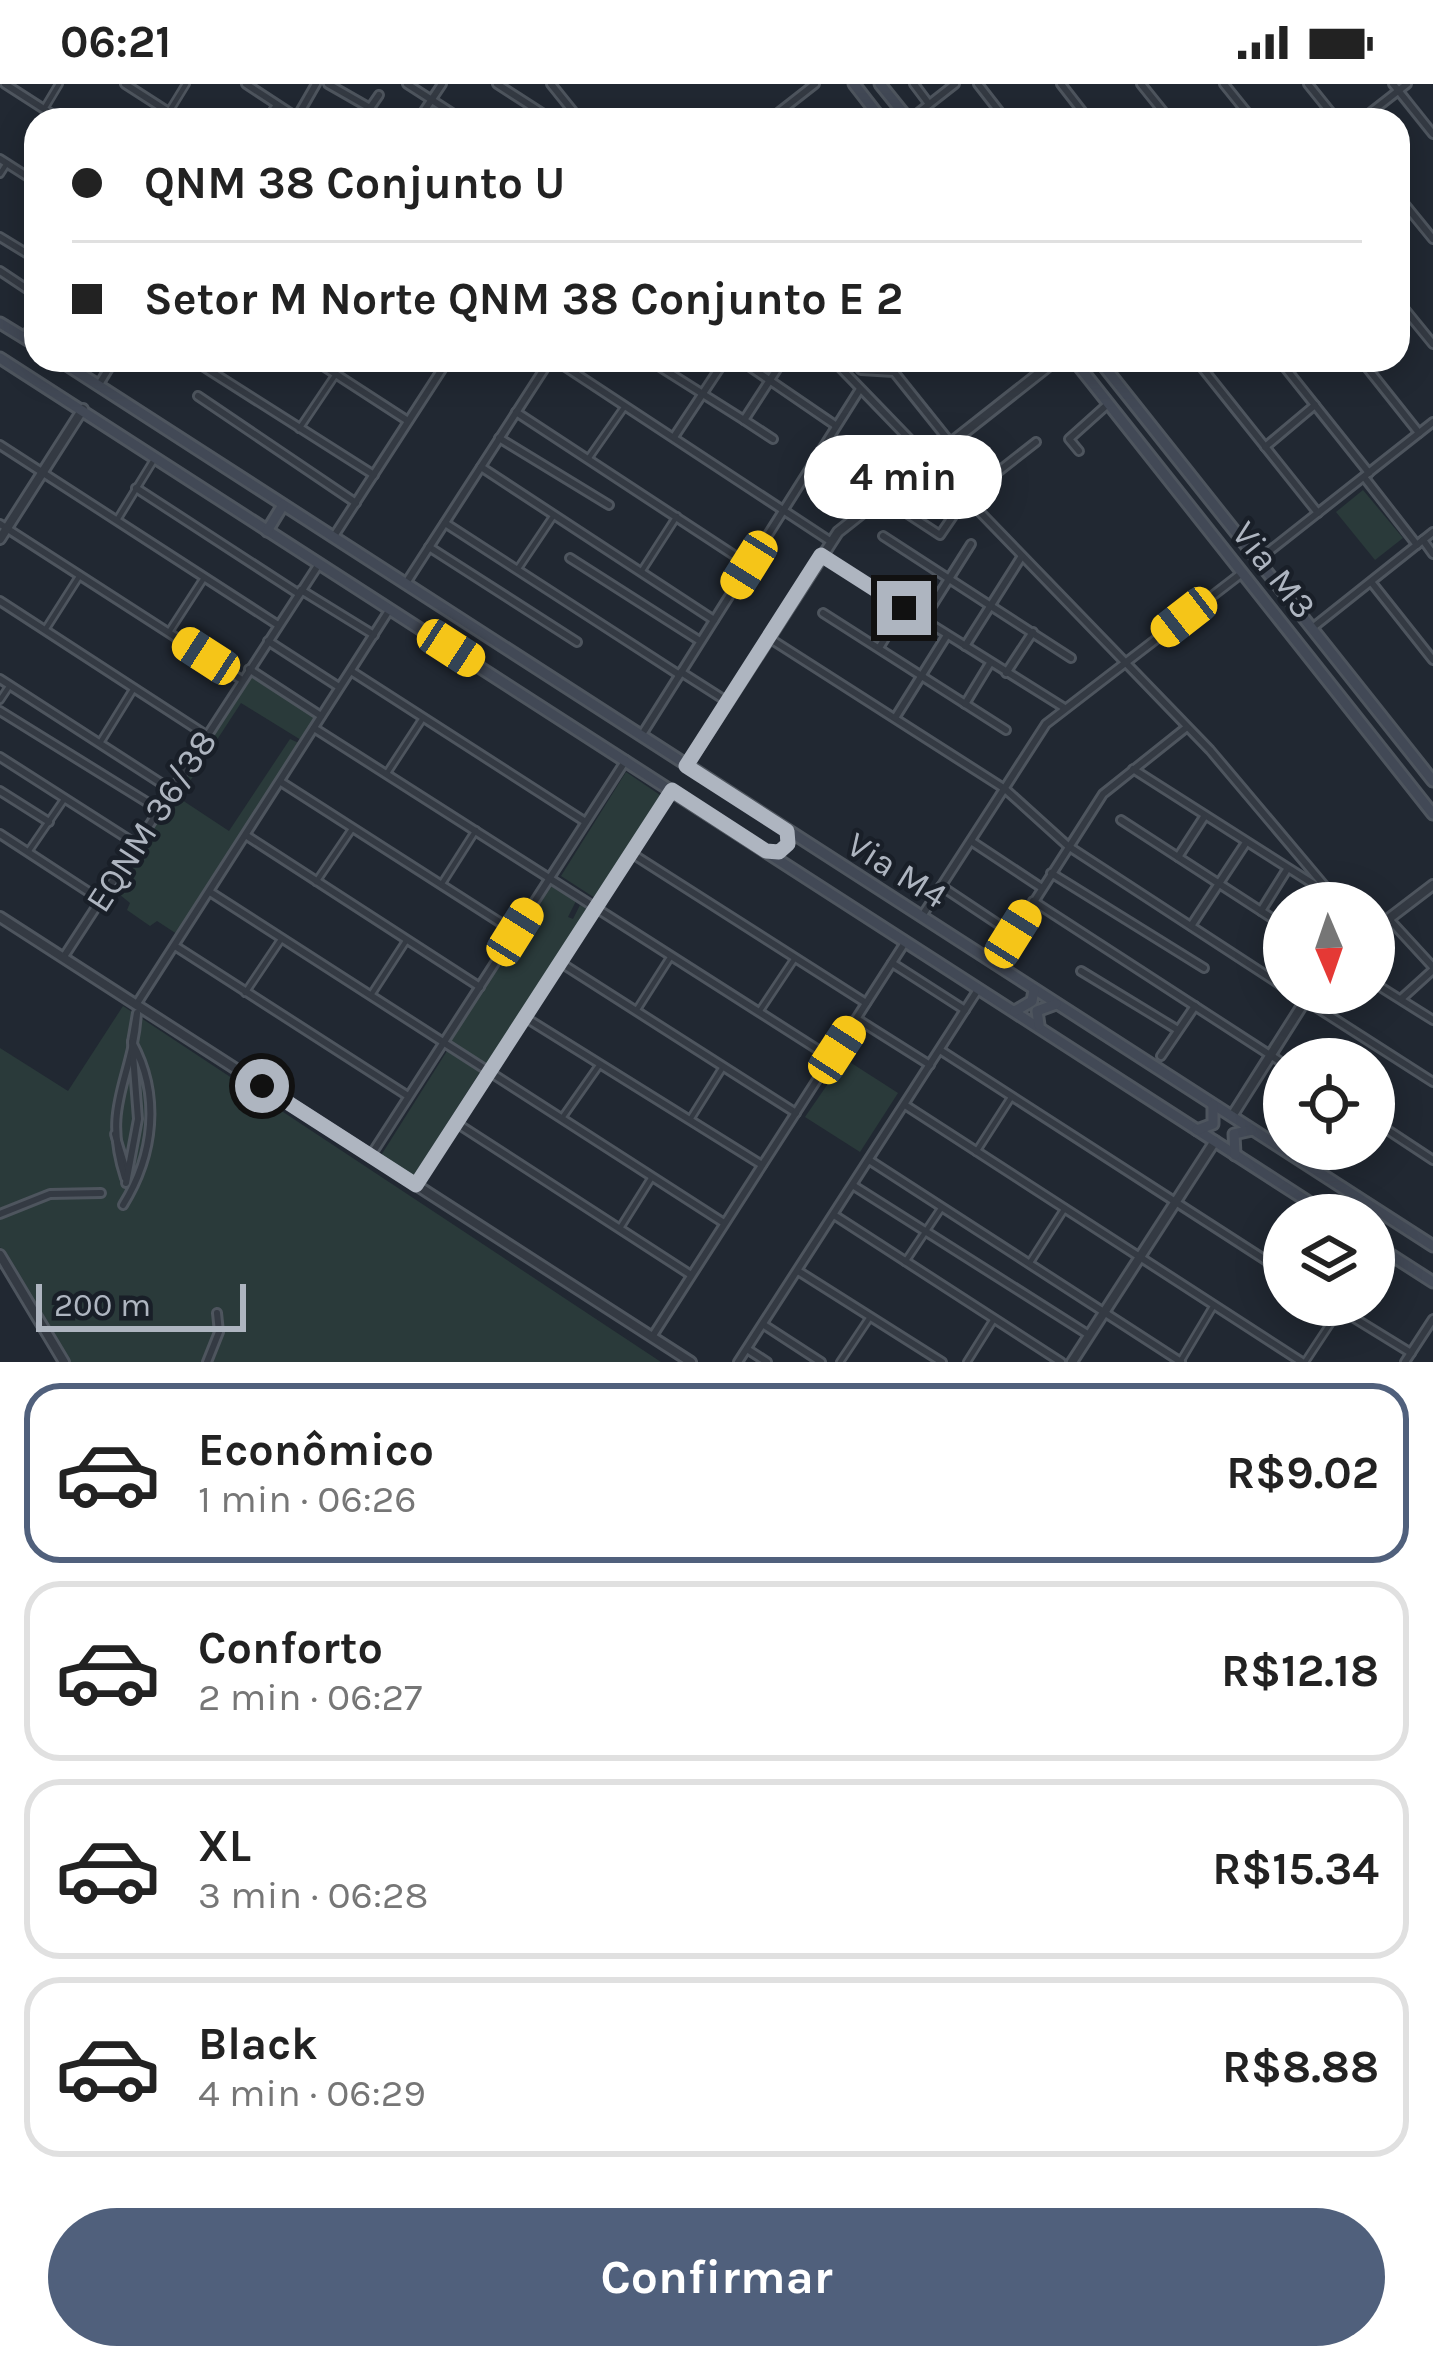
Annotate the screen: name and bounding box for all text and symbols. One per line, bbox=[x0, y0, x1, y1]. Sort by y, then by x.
text: 06:21 bbox=[60, 16, 171, 68]
text: QNM 38 Conjunto U bbox=[144, 157, 565, 209]
text: Setor M Norte QNM 38 Conjunto E 2 bbox=[144, 273, 903, 325]
callout: 4 min bbox=[805, 434, 1003, 518]
text: 4 min bbox=[849, 454, 957, 500]
street label: Via M3 bbox=[1223, 513, 1325, 627]
car bbox=[715, 525, 783, 605]
route end bbox=[877, 581, 931, 635]
car bbox=[1145, 581, 1223, 653]
car bbox=[411, 613, 491, 683]
car bbox=[166, 621, 246, 691]
street label: EQNM 36/38 bbox=[77, 722, 225, 920]
street label: Via M4 bbox=[839, 823, 955, 917]
north arrow bbox=[1263, 882, 1395, 1014]
map controls bbox=[1263, 882, 1395, 1326]
car bbox=[481, 892, 549, 972]
car bbox=[979, 894, 1047, 974]
car bbox=[802, 1010, 872, 1090]
button: locate bbox=[1263, 1038, 1395, 1170]
route start bbox=[235, 1059, 289, 1113]
button: layers bbox=[1263, 1194, 1395, 1326]
scale bar bbox=[36, 1278, 246, 1331]
text: 200 m bbox=[54, 1286, 151, 1324]
icon: car bbox=[54, 1419, 162, 1527]
text: Econômico bbox=[198, 1424, 434, 1476]
text: R$9.02 bbox=[1226, 1447, 1379, 1499]
text: 1 min · 06:26 bbox=[198, 1476, 417, 1522]
icon: car bbox=[54, 1617, 162, 1725]
text: Conforto bbox=[198, 1622, 383, 1674]
text: R$12.18 bbox=[1221, 1645, 1379, 1697]
text: 2 min · 06:27 bbox=[198, 1674, 422, 1720]
icon: car bbox=[54, 1815, 162, 1923]
text: XL bbox=[198, 1820, 251, 1872]
text: R$15.34 bbox=[1212, 1843, 1379, 1895]
text: 3 min · 06:28 bbox=[198, 1872, 428, 1918]
icon: car bbox=[54, 2013, 162, 2121]
text: Black bbox=[198, 2018, 318, 2070]
text: R$8.88 bbox=[1222, 2041, 1379, 2093]
text: 4 min · 06:29 bbox=[198, 2070, 426, 2116]
button: Confirmar bbox=[48, 2208, 1385, 2346]

